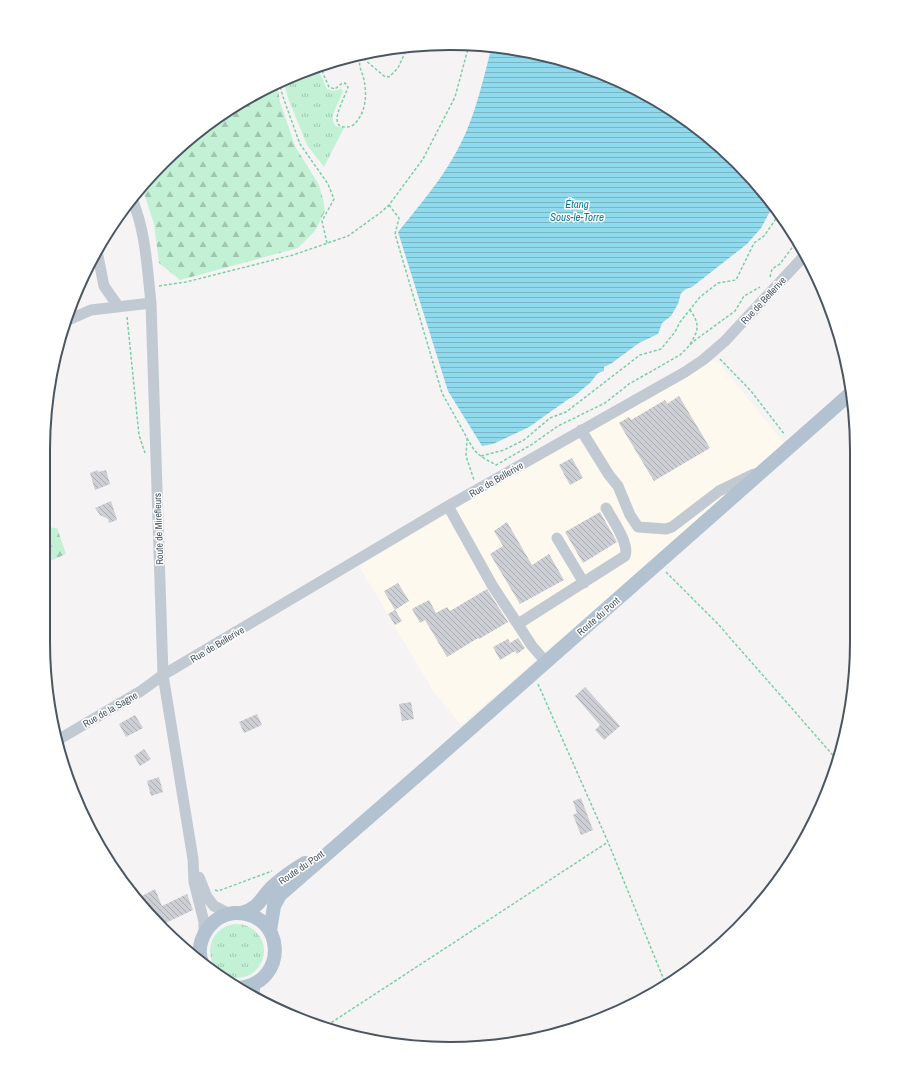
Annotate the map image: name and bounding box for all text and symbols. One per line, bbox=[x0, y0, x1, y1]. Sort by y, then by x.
water label: Étang Sous-le-Torre bbox=[550, 197, 604, 224]
street label: Rue de Bellerive bbox=[738, 273, 789, 327]
street label: Rue de Bellerive bbox=[467, 458, 526, 500]
street label: Route de Mirefleurs bbox=[151, 493, 166, 565]
street label: Route du Pont bbox=[574, 594, 623, 638]
street label: Rue de Bellerive bbox=[188, 623, 247, 666]
street label: Rue de la Sagne bbox=[81, 688, 140, 730]
street label: Route du Pont bbox=[276, 847, 327, 887]

